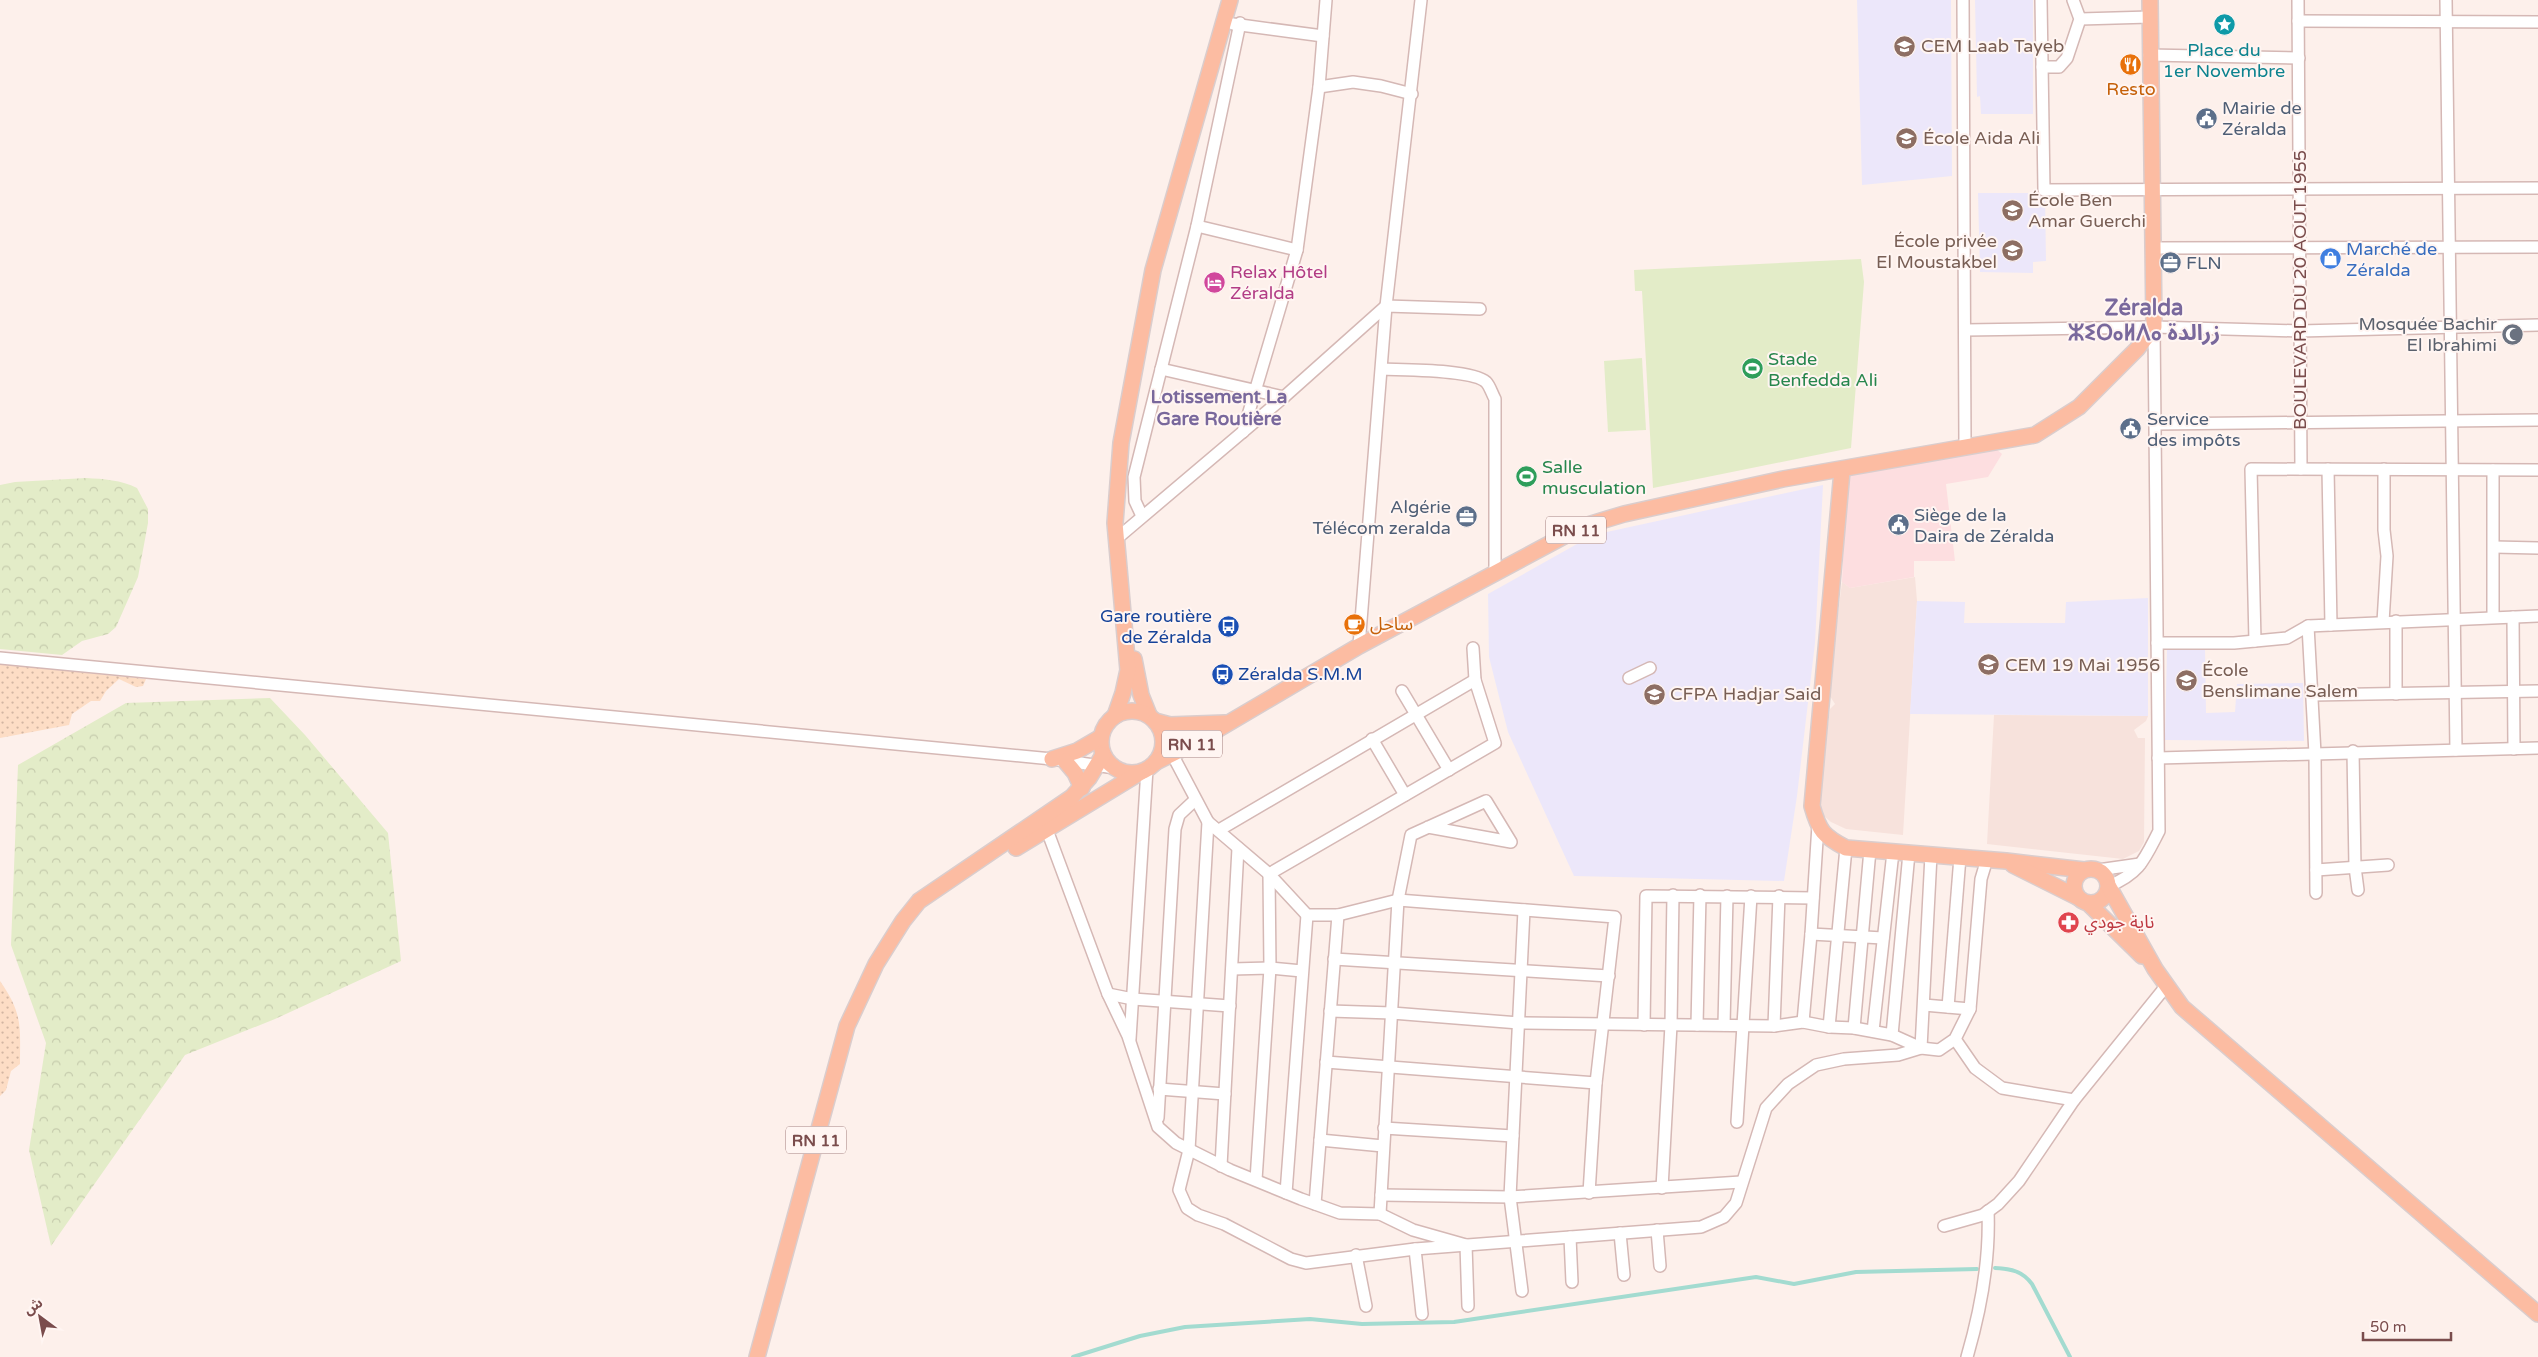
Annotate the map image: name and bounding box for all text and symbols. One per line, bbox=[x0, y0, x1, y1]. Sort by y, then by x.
place icon: Place du 1er Novembre bbox=[2212, 13, 2236, 37]
school or university icon: CEM Laab Tayeb bbox=[1893, 34, 1917, 58]
place label: CEM Laab Tayeb bbox=[1921, 35, 2064, 57]
place label: Place du 1er Novembre bbox=[2163, 39, 2285, 82]
restaurant icon: Resto bbox=[2119, 52, 2143, 76]
place label: Resto bbox=[2106, 78, 2156, 100]
place label: Mairie de Zéralda bbox=[2222, 97, 2302, 140]
public building icon: Mairie de Zéralda bbox=[2194, 106, 2218, 130]
school or university icon: École Aida Ali bbox=[1895, 126, 1919, 150]
place label: École Aida Ali bbox=[1923, 127, 2040, 149]
street label: BOULEVARD DU 20 AOUT 1955 bbox=[2289, 150, 2311, 430]
place label: École Ben Amar Guerchi bbox=[2028, 189, 2146, 232]
school or university icon: École Ben Amar Guerchi bbox=[2000, 198, 2024, 222]
place label: École privée El Moustakbel bbox=[1876, 230, 1997, 273]
place label: Marché de Zéralda bbox=[2346, 238, 2437, 281]
school or university icon: École privée El Moustakbel bbox=[2001, 239, 2025, 263]
shop icon: Marché de Zéralda bbox=[2318, 247, 2342, 271]
office icon: FLN bbox=[2158, 251, 2182, 275]
place label: FLN bbox=[2186, 252, 2222, 274]
place label: Relax Hôtel Zéralda bbox=[1230, 261, 1328, 304]
hotel icon: Relax Hôtel Zéralda bbox=[1202, 270, 1226, 294]
district label: Zéralda ⵣⵉⵔⴰⵍⴷⴰ زرالدة bbox=[2068, 295, 2220, 346]
place label: Mosquée Bachir El Ibrahimi bbox=[2358, 313, 2497, 356]
mosque icon: Mosquée Bachir El Ibrahimi bbox=[2501, 322, 2525, 346]
place label: Stade Benfedda Ali bbox=[1768, 348, 1878, 391]
sports icon: Stade Benfedda Ali bbox=[1740, 357, 1764, 381]
district label: Lotissement La Gare Routière bbox=[1151, 386, 1287, 430]
place label: Service des impôts bbox=[2147, 408, 2241, 451]
public building icon: Service des impôts bbox=[2119, 417, 2143, 441]
place label: Salle musculation bbox=[1542, 456, 1646, 499]
sports icon: Salle musculation bbox=[1514, 465, 1538, 489]
place label: Algérie Télécom zeralda bbox=[1313, 496, 1451, 539]
place label: Siège de la Daira de Zéralda bbox=[1914, 504, 2055, 547]
office icon: Algérie Télécom zeralda bbox=[1455, 505, 1479, 529]
public building icon: Siège de la Daira de Zéralda bbox=[1886, 513, 1910, 537]
road number: RN 11 bbox=[1546, 516, 1606, 544]
place label: Gare routière de Zéralda bbox=[1100, 605, 1212, 648]
cafe icon: ساحل bbox=[1342, 612, 1366, 636]
place label: ساحل bbox=[1370, 613, 1413, 635]
bus stop icon: Gare routière de Zéralda bbox=[1216, 614, 1240, 638]
school or university icon: CEM 19 Mai 1956 bbox=[1977, 653, 2001, 677]
place label: CEM 19 Mai 1956 bbox=[2005, 654, 2160, 676]
place label: École Benslimane Salem bbox=[2202, 659, 2358, 702]
bus stop icon: Zéralda S.M.M bbox=[1210, 662, 1234, 686]
place label: Zéralda S.M.M bbox=[1238, 663, 1363, 685]
school or university icon: École Benslimane Salem bbox=[2174, 668, 2198, 692]
school or university icon: CFPA Hadjar Said bbox=[1642, 682, 1666, 706]
place label: CFPA Hadjar Said bbox=[1670, 683, 1821, 705]
road number: RN 11 bbox=[1162, 731, 1222, 758]
pharmacy icon: ناية جودي bbox=[2056, 910, 2080, 934]
place label: ناية جودي bbox=[2084, 911, 2154, 935]
road number: RN 11 bbox=[786, 1126, 846, 1154]
north arrow bbox=[15, 1292, 65, 1342]
text: ش bbox=[21, 1294, 46, 1319]
scale bar bbox=[2363, 1310, 2450, 1342]
text: 50 m bbox=[2370, 1318, 2407, 1336]

